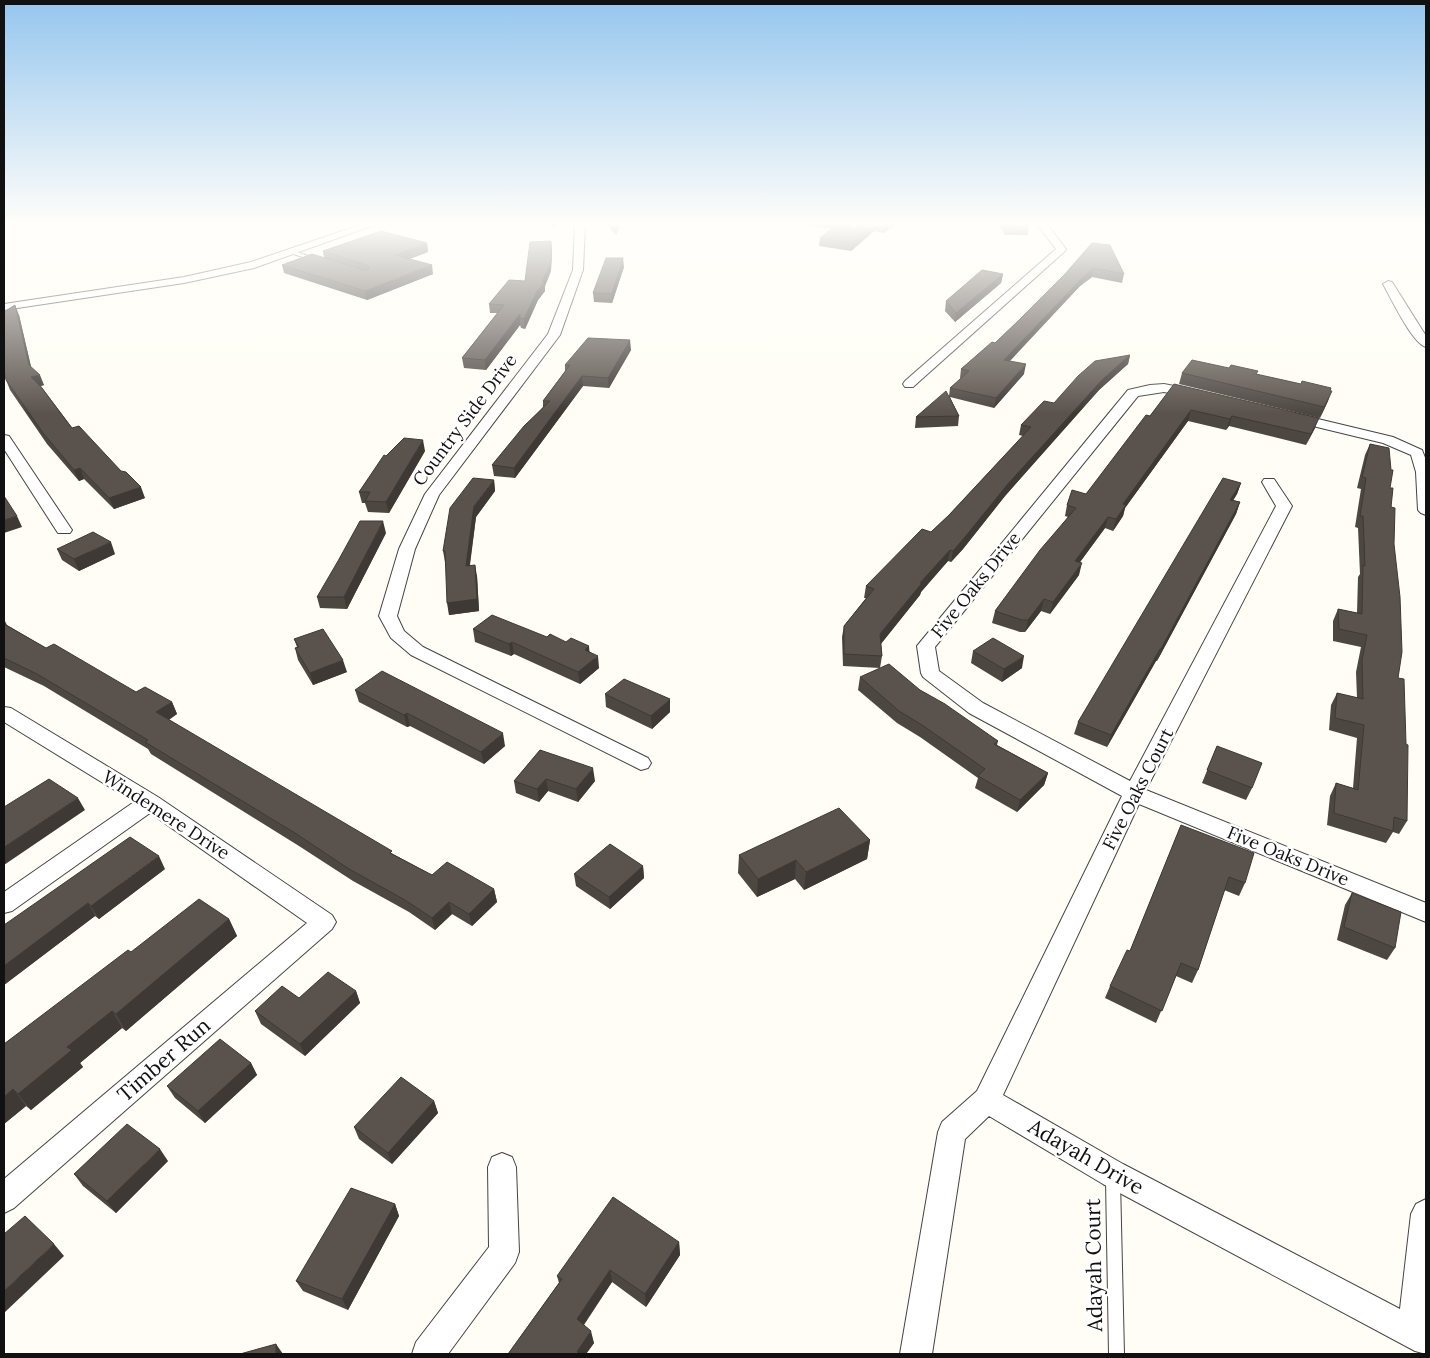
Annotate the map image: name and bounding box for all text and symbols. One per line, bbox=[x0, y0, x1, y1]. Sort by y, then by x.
street label: Country Side Drive bbox=[407, 349, 522, 490]
street label: Five Oaks Drive bbox=[926, 527, 1025, 642]
street label: Five Oaks Court bbox=[1097, 724, 1178, 853]
street label: Windemere Drive bbox=[98, 765, 234, 864]
street label: Five Oaks Drive bbox=[1224, 821, 1353, 891]
street label: Timber Run bbox=[111, 1012, 216, 1107]
street label: Adayah Drive bbox=[1023, 1112, 1149, 1200]
street label: Adayah Court bbox=[1079, 1197, 1108, 1333]

